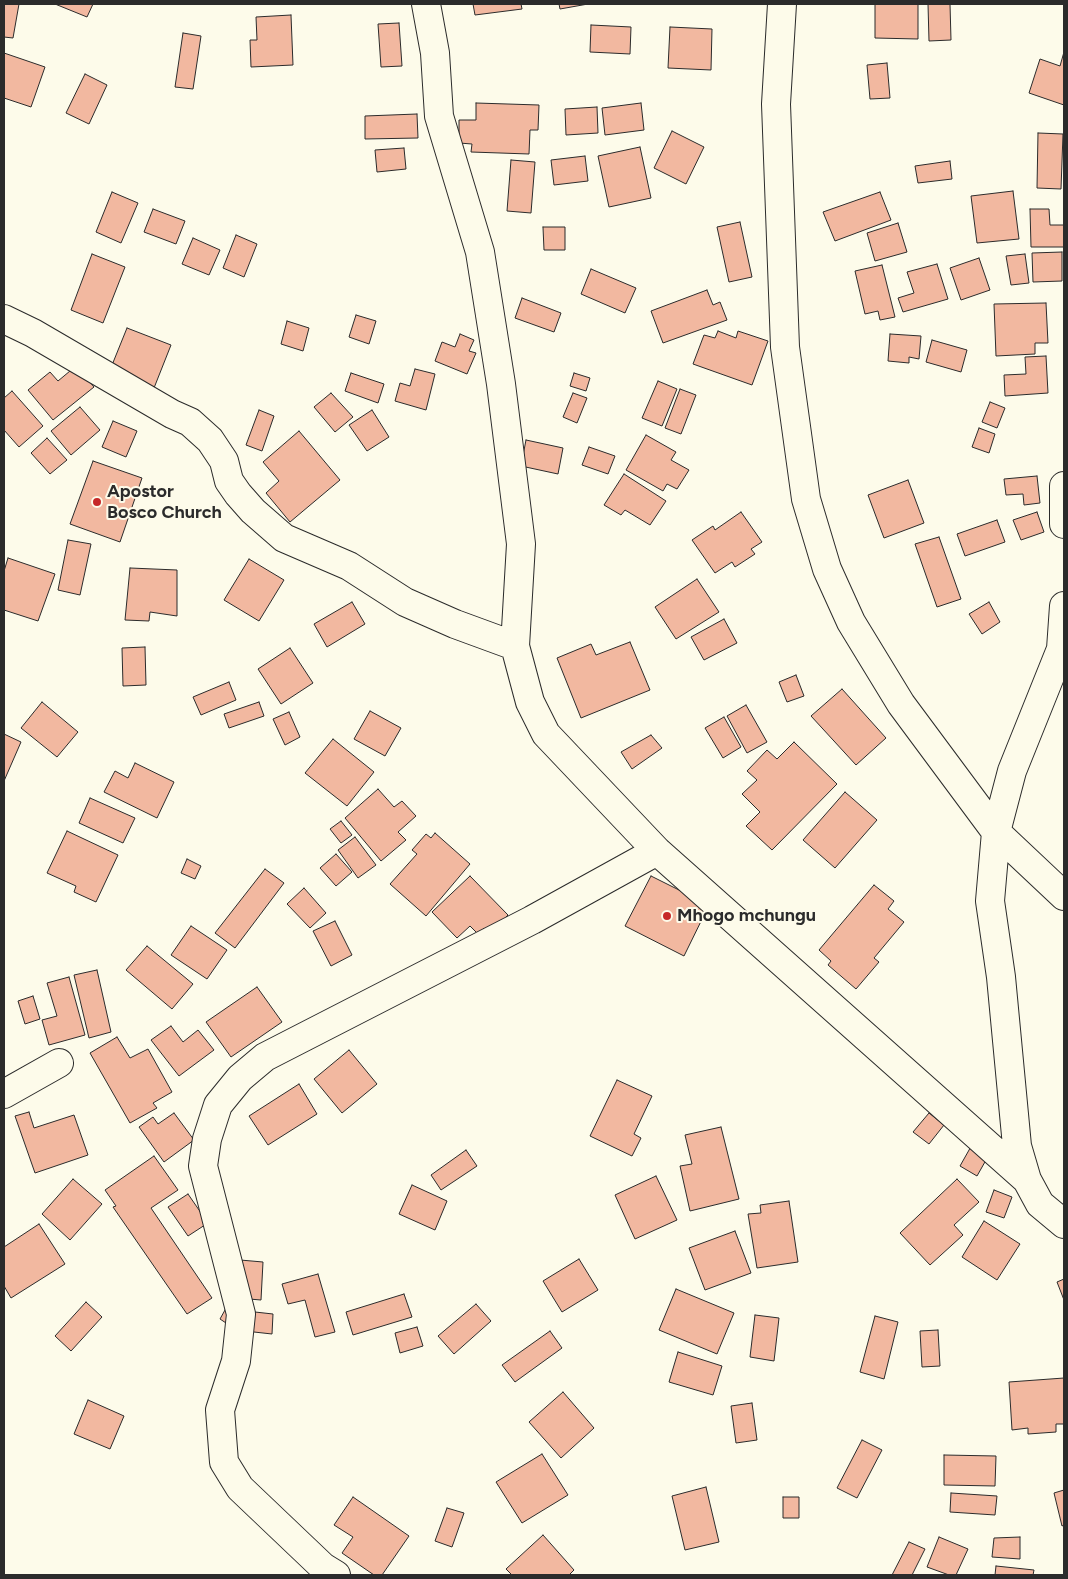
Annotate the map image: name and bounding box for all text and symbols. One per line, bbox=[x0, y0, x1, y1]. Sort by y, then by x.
place label: Apostor Bosco Church bbox=[107, 481, 222, 524]
marker: Apostor Bosco Church bbox=[91, 496, 103, 508]
place label: Mhogo mchungu bbox=[677, 905, 816, 927]
marker: Mhogo mchungu bbox=[661, 910, 673, 922]

